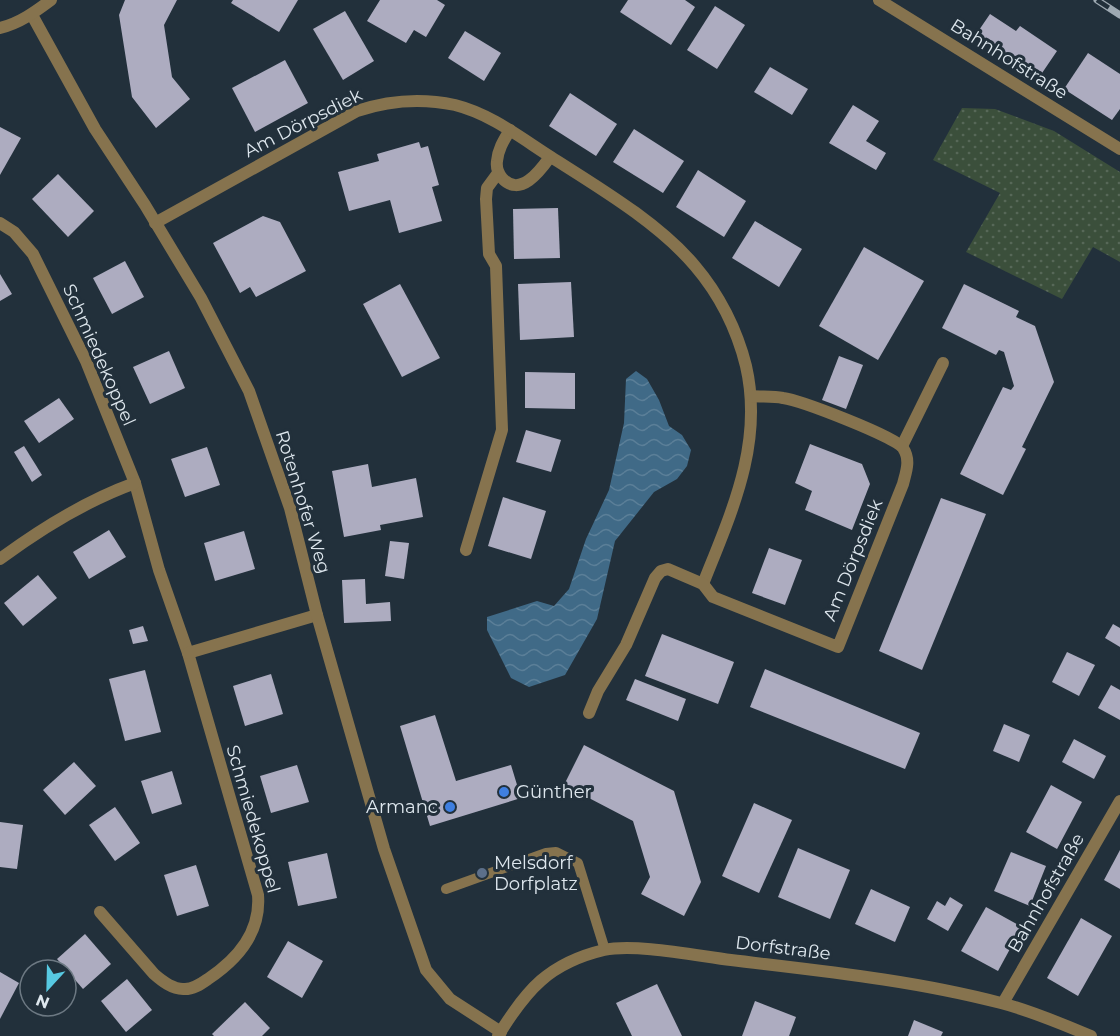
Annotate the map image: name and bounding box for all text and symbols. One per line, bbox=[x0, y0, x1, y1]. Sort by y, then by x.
street label: Bahnhofstraße bbox=[946, 14, 1072, 104]
street label: Am Dörpsdiek bbox=[240, 84, 366, 162]
street label: Schmiedekoppel bbox=[58, 281, 140, 429]
street label: Rotenhofer Weg bbox=[271, 428, 335, 576]
street label: Am Dörpsdiek bbox=[819, 496, 888, 624]
street label: Schmiedekoppel bbox=[221, 742, 285, 896]
place label: Günther bbox=[516, 781, 592, 803]
marker: Günther bbox=[497, 785, 511, 799]
place label: Armanc bbox=[366, 796, 438, 818]
marker: Armanc bbox=[443, 800, 457, 814]
street label: Bahnhofstraße bbox=[1003, 829, 1089, 957]
place label: Melsdorf Dorfplatz bbox=[494, 852, 578, 895]
marker: Melsdorf Dorfplatz bbox=[475, 866, 489, 880]
street label: Dorfstraße bbox=[734, 931, 832, 965]
north arrow bbox=[18, 958, 78, 1018]
text: N bbox=[33, 990, 52, 1013]

